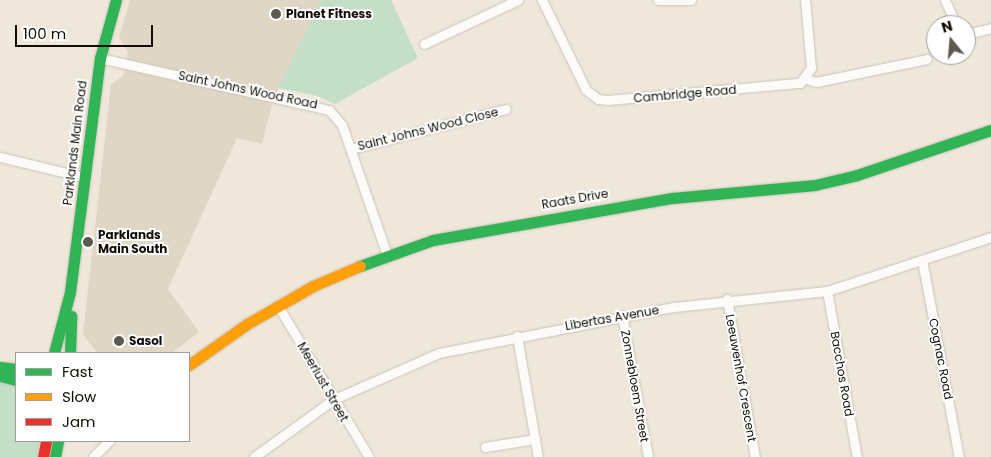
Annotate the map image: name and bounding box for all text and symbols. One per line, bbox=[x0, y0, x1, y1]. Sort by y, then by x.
place label: Planet Fitness bbox=[286, 7, 372, 21]
marker: Planet Fitness bbox=[270, 8, 282, 20]
scale bar bbox=[18, 15, 155, 47]
north arrow bbox=[926, 15, 976, 65]
text: N bbox=[939, 16, 955, 38]
text: 100 m bbox=[23, 23, 66, 44]
street label: Saint Johns Wood Road bbox=[177, 68, 319, 112]
street label: Parklands Main Road bbox=[60, 80, 90, 206]
street label: Cambridge Road bbox=[633, 82, 737, 106]
street label: Saint Johns Wood Close bbox=[356, 105, 500, 153]
street label: Raats Drive bbox=[541, 186, 609, 212]
place label: Parklands Main South bbox=[98, 228, 167, 256]
marker: Parklands Main South bbox=[82, 236, 94, 248]
street label: Libertas Avenue bbox=[564, 303, 660, 333]
street label: Leeuwenhof Crescent bbox=[723, 313, 759, 443]
street label: Cognac Road bbox=[926, 317, 956, 401]
street label: Zonnebloem Street bbox=[618, 329, 652, 443]
street label: Bacchos Road bbox=[827, 330, 857, 418]
place label: Sasol bbox=[129, 334, 162, 348]
marker: Sasol bbox=[113, 335, 125, 347]
street label: Meerlust Street bbox=[294, 340, 352, 424]
legend bbox=[15, 352, 190, 442]
text: Fast bbox=[62, 361, 93, 382]
text: Slow bbox=[62, 386, 96, 407]
text: Jam bbox=[62, 411, 96, 432]

